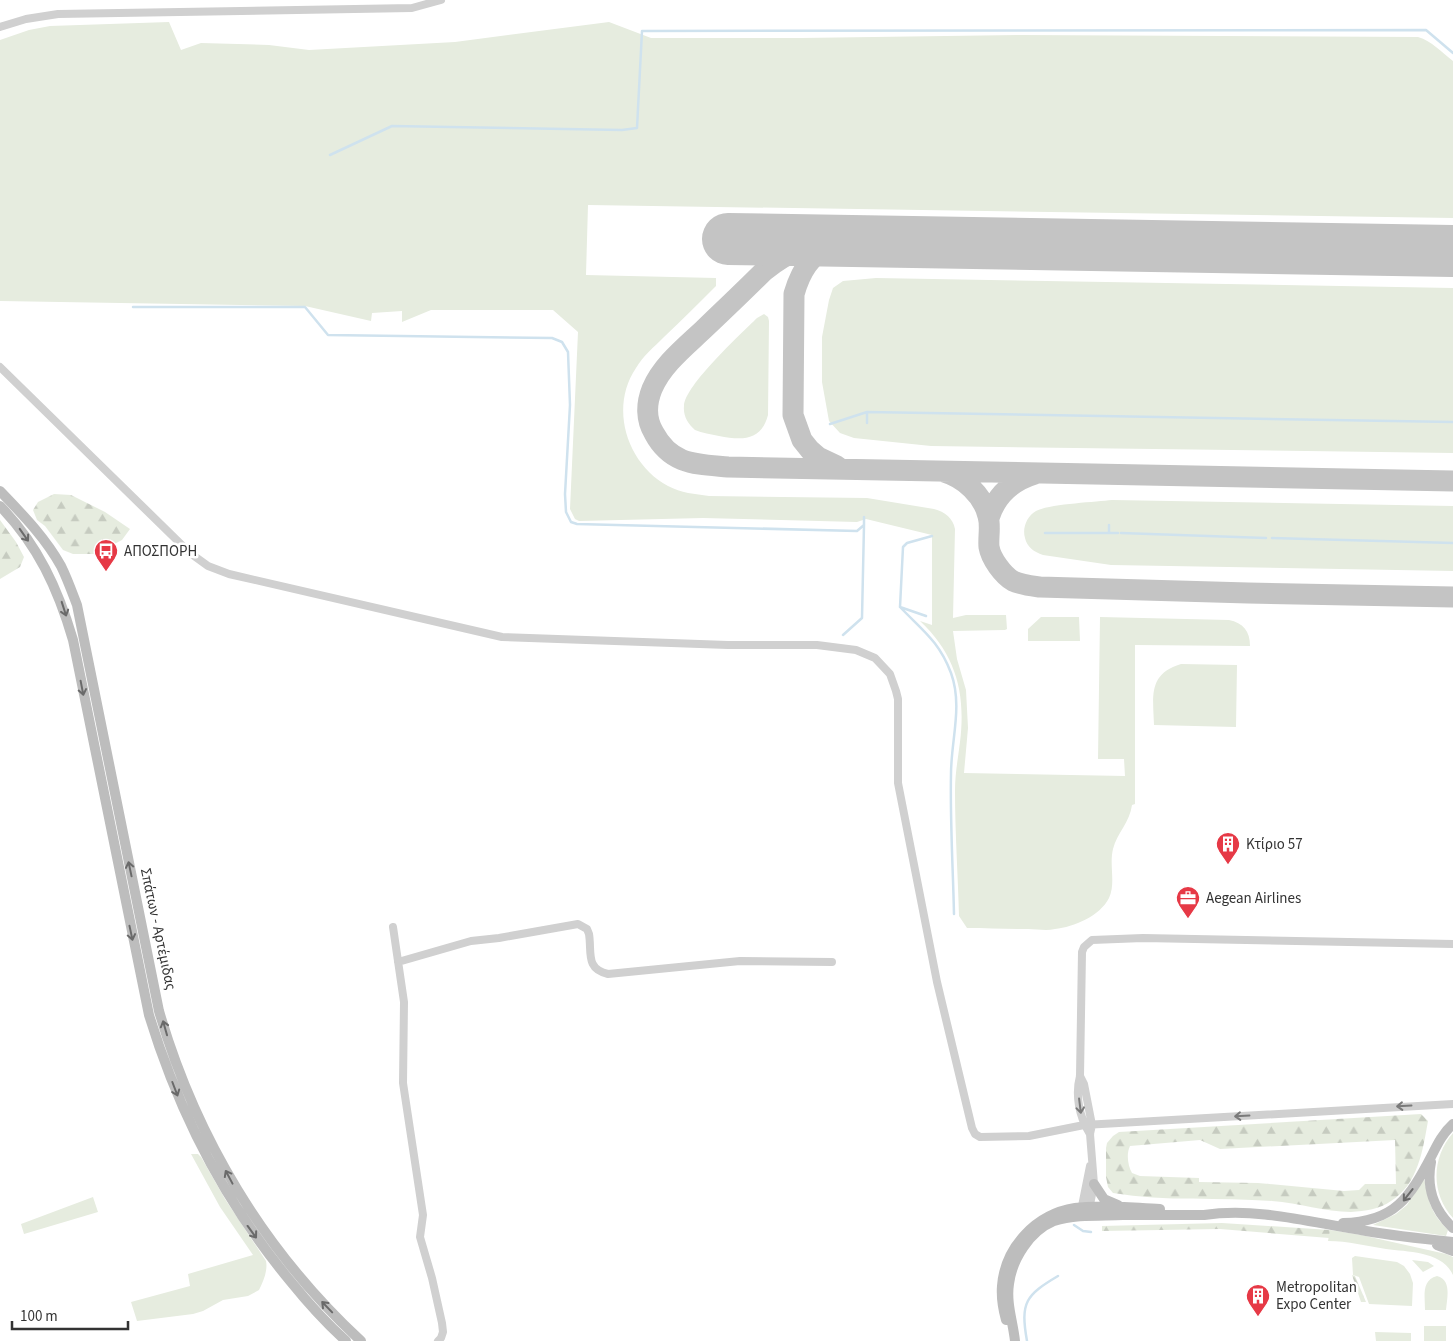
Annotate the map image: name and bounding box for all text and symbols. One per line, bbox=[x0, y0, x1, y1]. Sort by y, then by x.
one-way arrow bbox=[19, 528, 29, 542]
bus stop icon: ΑΠΟΣΠΟΡΗ bbox=[93, 538, 119, 572]
place label: ΑΠΟΣΠΟΡΗ bbox=[124, 541, 197, 562]
one-way arrow bbox=[59, 601, 69, 617]
one-way arrow bbox=[78, 680, 87, 696]
building icon: Κτίριο 57 bbox=[1215, 831, 1241, 865]
place label: Κτίριο 57 bbox=[1246, 834, 1303, 855]
one-way arrow bbox=[125, 862, 134, 878]
street label: Σπάτων - Αρτέμιδας bbox=[135, 866, 181, 992]
office icon: Aegean Airlines bbox=[1175, 885, 1201, 919]
place label: Aegean Airlines bbox=[1206, 888, 1301, 909]
one-way arrow bbox=[127, 925, 137, 941]
one-way arrow bbox=[159, 1021, 169, 1037]
one-way arrow bbox=[171, 1081, 180, 1097]
one-way arrow bbox=[1075, 1097, 1085, 1113]
one-way arrow bbox=[1397, 1102, 1413, 1111]
one-way arrow bbox=[1234, 1111, 1250, 1121]
one-way arrow bbox=[224, 1170, 233, 1185]
one-way arrow bbox=[1402, 1188, 1413, 1201]
one-way arrow bbox=[247, 1225, 258, 1238]
place label: Metropolitan Expo Center bbox=[1276, 1277, 1357, 1315]
building icon: Metropolitan Expo Center bbox=[1245, 1283, 1271, 1317]
scale bar bbox=[12, 1298, 129, 1330]
one-way arrow bbox=[321, 1300, 333, 1313]
text: 100 m bbox=[20, 1306, 58, 1327]

